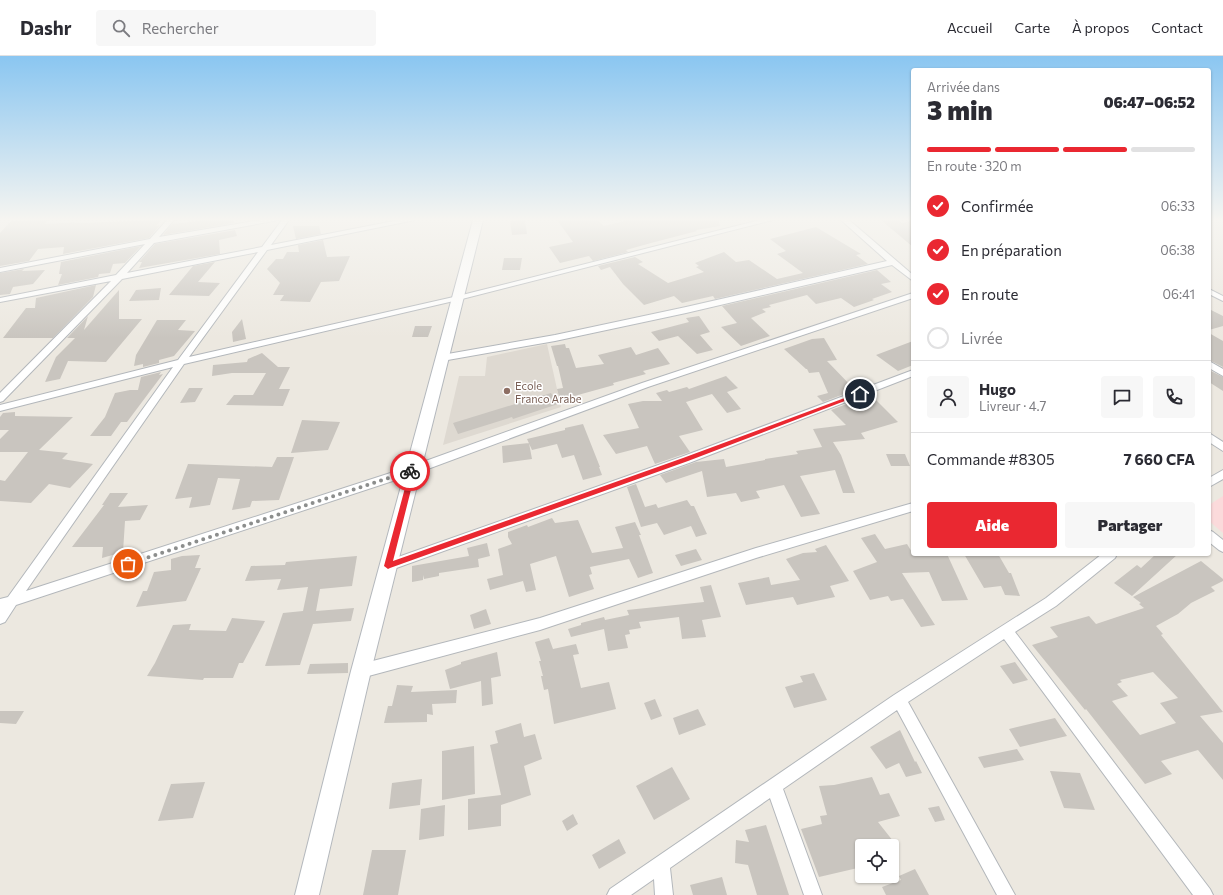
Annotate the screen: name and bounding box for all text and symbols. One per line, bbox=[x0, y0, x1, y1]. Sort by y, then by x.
search box bbox=[96, 10, 376, 46]
text: Dashr bbox=[20, 16, 72, 39]
icon: search bbox=[110, 17, 132, 39]
text: Rechercher bbox=[142, 19, 219, 37]
text: Accueil bbox=[947, 19, 993, 36]
text: Carte bbox=[1015, 19, 1050, 36]
text: À propos bbox=[1072, 19, 1129, 36]
text: Contact bbox=[1151, 19, 1203, 36]
text: Arrivée dans bbox=[927, 79, 1000, 95]
text: 06:47–06:52 bbox=[1103, 93, 1195, 111]
text: 3 min bbox=[927, 94, 993, 125]
text: En route · 320 m bbox=[927, 158, 1022, 174]
icon: check bbox=[927, 195, 949, 217]
text: Confirmée bbox=[961, 197, 1034, 215]
text: 06:33 bbox=[1161, 198, 1195, 214]
icon: check bbox=[927, 239, 949, 261]
text: En préparation bbox=[961, 241, 1062, 259]
text: 06:38 bbox=[1160, 242, 1195, 258]
icon: check bbox=[927, 283, 949, 305]
text: En route bbox=[961, 285, 1018, 303]
text: 06:41 bbox=[1163, 286, 1195, 302]
text: Livrée bbox=[961, 329, 1003, 347]
button: person bbox=[927, 376, 969, 418]
button: chat bbox=[1101, 376, 1143, 418]
button: phone bbox=[1153, 376, 1195, 418]
pin bbox=[843, 377, 877, 411]
place label: Ecole Franco Arabe bbox=[515, 379, 582, 405]
text: Hugo bbox=[979, 380, 1016, 398]
icon: home bbox=[849, 383, 871, 405]
marker: Ecole Franco Arabe bbox=[502, 386, 512, 396]
text: Livreur · 4.7 bbox=[979, 398, 1046, 414]
text: Commande #8305 bbox=[927, 450, 1055, 468]
text: 7 660 CFA bbox=[1123, 450, 1195, 468]
courier bbox=[390, 451, 430, 491]
icon: bike bbox=[399, 460, 421, 482]
button: Aide bbox=[927, 502, 1057, 548]
button: Partager bbox=[1065, 502, 1195, 548]
pin bbox=[111, 547, 145, 581]
icon: bag bbox=[117, 553, 139, 575]
map controls bbox=[855, 839, 899, 883]
button: locate bbox=[855, 839, 899, 883]

